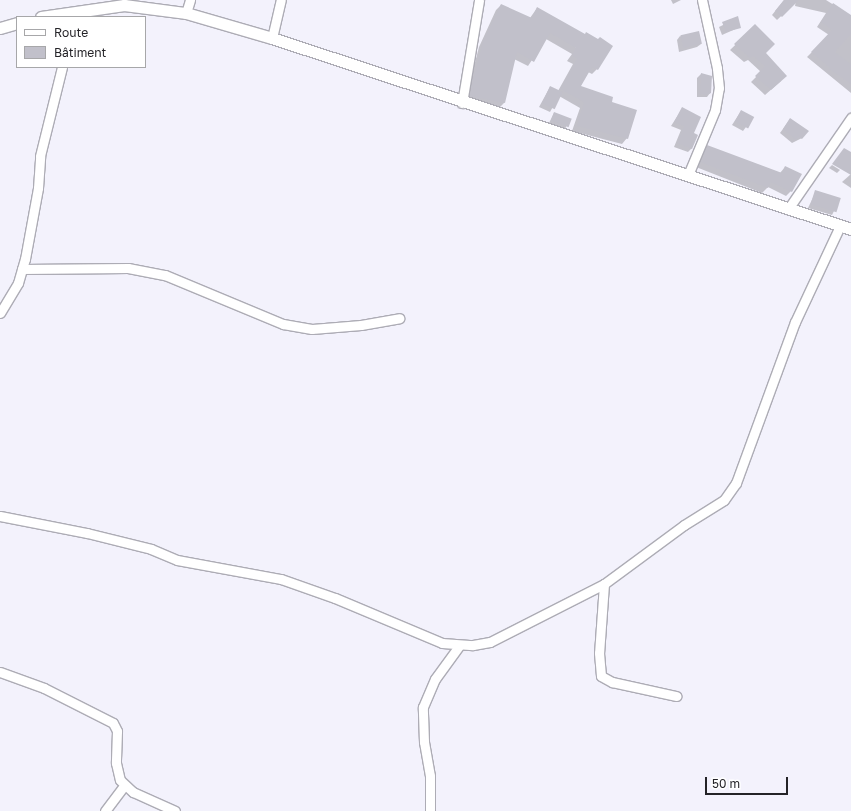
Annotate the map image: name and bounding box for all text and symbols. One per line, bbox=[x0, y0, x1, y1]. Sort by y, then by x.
legend bbox=[16, 16, 146, 68]
text: Route bbox=[54, 25, 88, 40]
text: Bâtiment bbox=[54, 45, 106, 60]
scale bar bbox=[707, 769, 790, 795]
text: 50 m bbox=[712, 776, 740, 791]

